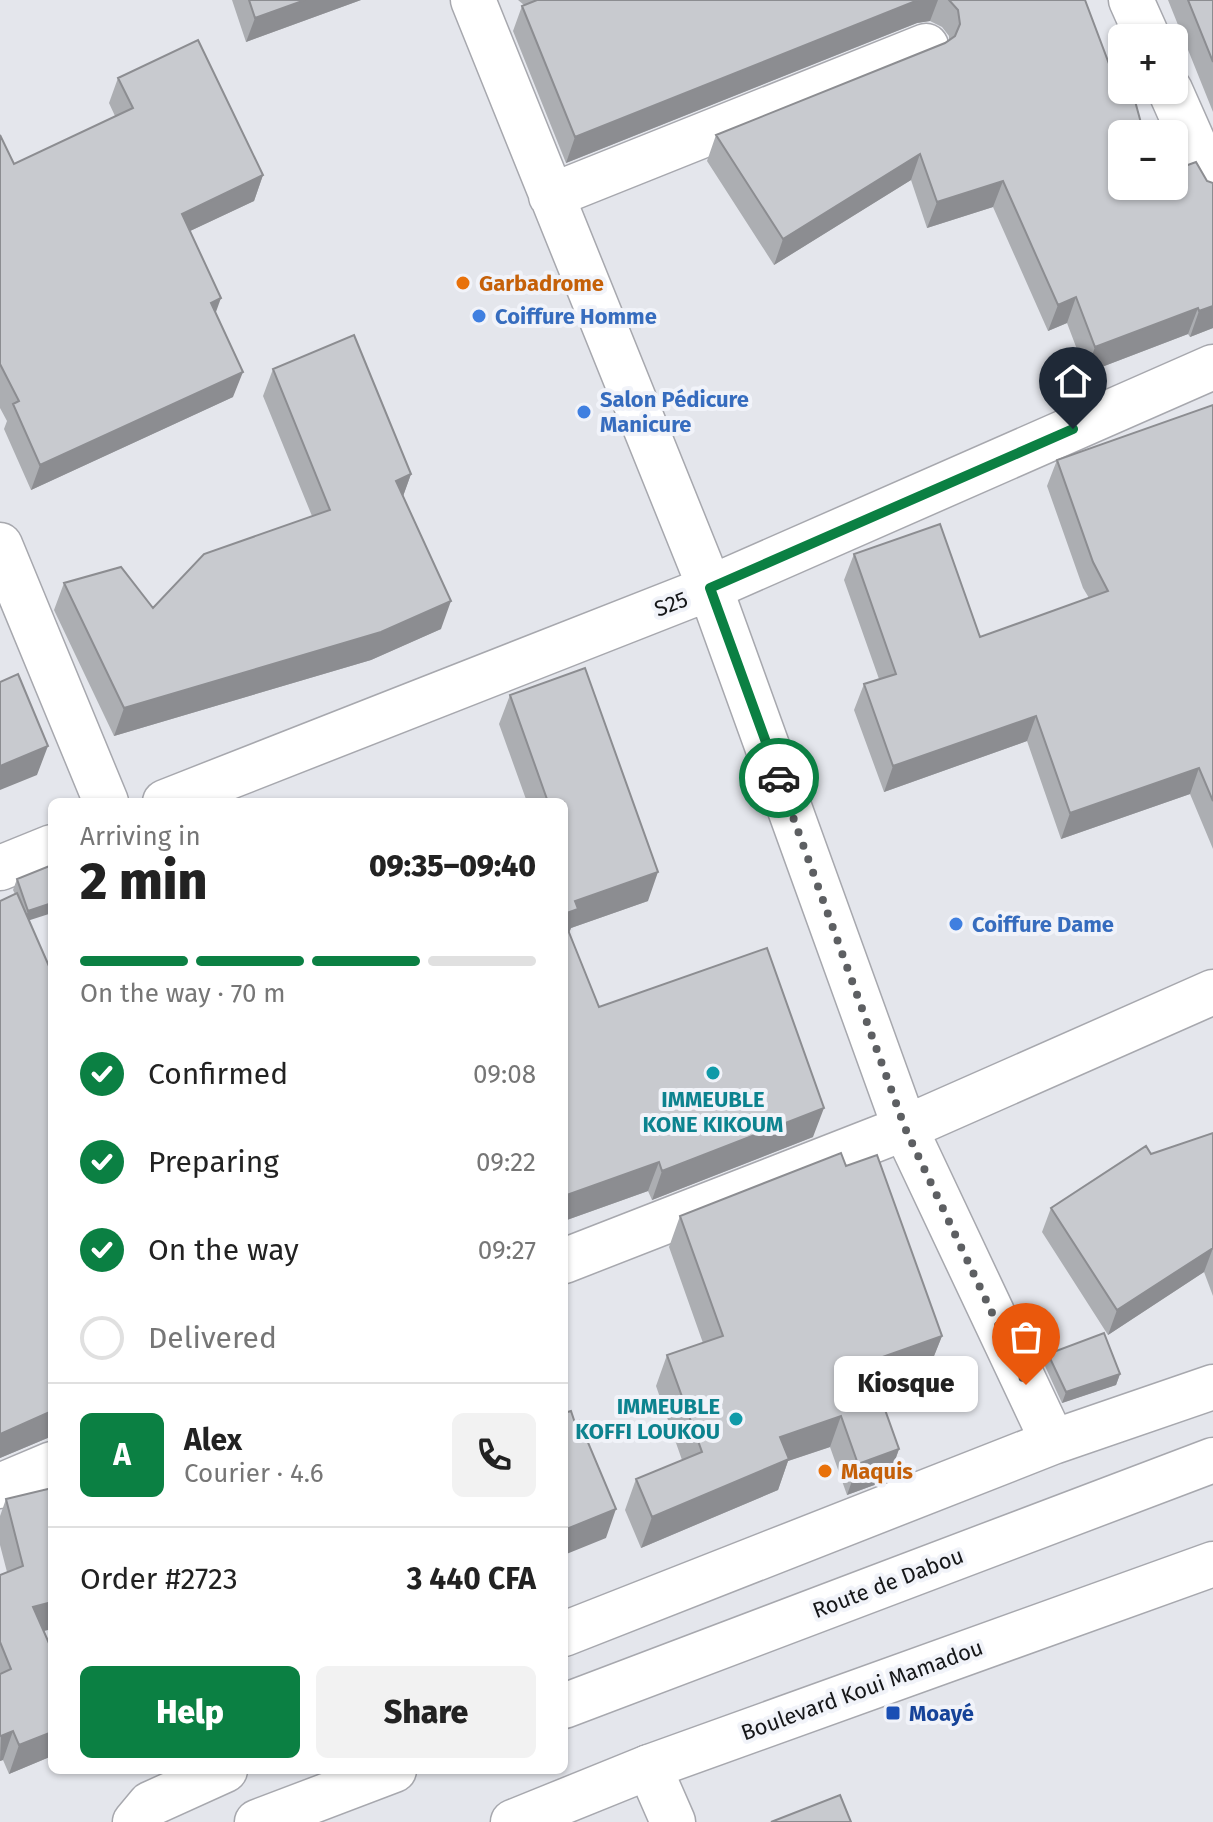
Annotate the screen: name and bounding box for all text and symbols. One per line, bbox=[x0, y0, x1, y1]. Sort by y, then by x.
map controls bbox=[1108, 24, 1188, 200]
button: + bbox=[1108, 24, 1188, 104]
button: − bbox=[1108, 120, 1188, 200]
place label: Garbadrome bbox=[479, 270, 604, 297]
marker: Garbadrome bbox=[454, 274, 472, 292]
place label: Coiffure Homme bbox=[495, 303, 657, 330]
marker: Coiffure Homme bbox=[470, 307, 488, 325]
pin bbox=[1039, 347, 1107, 429]
icon: home bbox=[1051, 359, 1095, 403]
place label: Salon Pédicure Manicure bbox=[600, 386, 749, 438]
marker: Salon Pédicure Manicure bbox=[575, 403, 593, 421]
street label: S25 bbox=[650, 585, 692, 623]
courier bbox=[739, 738, 819, 818]
icon: car bbox=[757, 756, 801, 800]
text: Arriving in bbox=[80, 821, 201, 852]
text: 09:35–09:40 bbox=[369, 848, 536, 884]
text: 2 min bbox=[80, 850, 207, 913]
place label: Coiffure Dame bbox=[972, 911, 1114, 938]
marker: Coiffure Dame bbox=[947, 915, 965, 933]
text: On the way · 70 m bbox=[80, 978, 286, 1009]
icon: check bbox=[80, 1052, 124, 1096]
text: Confirmed bbox=[148, 1056, 288, 1092]
text: 09:08 bbox=[473, 1059, 536, 1090]
marker: IMMEUBLE KONE KIKOUM bbox=[704, 1064, 722, 1082]
place label: IMMEUBLE KONE KIKOUM bbox=[643, 1086, 783, 1138]
icon: check bbox=[80, 1140, 124, 1184]
text: Preparing bbox=[148, 1144, 279, 1180]
text: 09:22 bbox=[476, 1147, 536, 1178]
icon: check bbox=[80, 1228, 124, 1272]
text: On the way bbox=[148, 1232, 299, 1268]
text: 09:27 bbox=[478, 1235, 536, 1266]
pin bbox=[992, 1303, 1060, 1385]
icon: bag bbox=[1004, 1315, 1048, 1359]
text: Delivered bbox=[148, 1320, 277, 1356]
callout: Kiosque bbox=[834, 1357, 978, 1413]
text: Kiosque bbox=[858, 1368, 954, 1399]
place label: IMMEUBLE KOFFI LOUKOU bbox=[575, 1393, 720, 1445]
marker: IMMEUBLE KOFFI LOUKOU bbox=[727, 1410, 745, 1428]
button: phone bbox=[452, 1413, 536, 1497]
text: Alex bbox=[184, 1422, 242, 1458]
text: A bbox=[113, 1437, 131, 1473]
text: Courier · 4.6 bbox=[184, 1458, 324, 1489]
place label: Maquis bbox=[841, 1458, 913, 1485]
marker: Maquis bbox=[816, 1462, 834, 1480]
street label: Route de Dabou bbox=[809, 1542, 967, 1624]
text: Order #2723 bbox=[80, 1561, 238, 1597]
text: 3 440 CFA bbox=[407, 1561, 536, 1597]
street label: Boulevard Koui Mamadou bbox=[737, 1634, 987, 1746]
button: Help bbox=[80, 1666, 300, 1758]
button: Share bbox=[316, 1666, 536, 1758]
place label: Moayé bbox=[909, 1700, 974, 1727]
marker: Moayé bbox=[884, 1704, 902, 1722]

